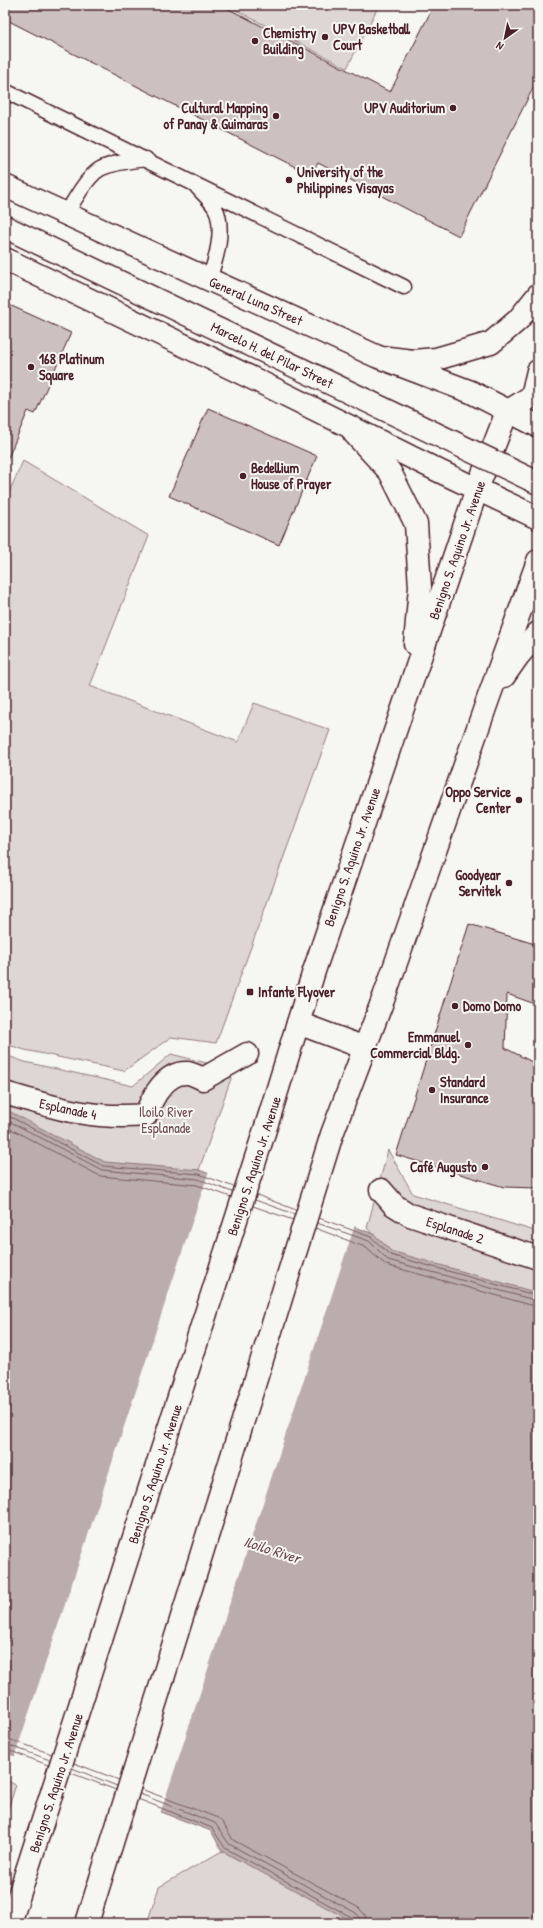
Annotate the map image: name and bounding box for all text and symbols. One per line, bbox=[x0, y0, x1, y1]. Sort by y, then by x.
north arrow bbox=[485, 18, 525, 58]
place label: UPV Basketball Court bbox=[333, 19, 411, 54]
place label: Chemistry Building bbox=[263, 23, 316, 60]
marker: UPV Basketball Court bbox=[320, 32, 330, 42]
marker: Chemistry Building bbox=[250, 36, 260, 46]
text: N bbox=[493, 39, 506, 54]
place label: Cultural Mapping of Panay & Guimaras bbox=[164, 98, 269, 135]
place label: UPV Auditorium bbox=[364, 98, 445, 117]
marker: UPV Auditorium bbox=[448, 103, 458, 113]
marker: Cultural Mapping of Panay & Guimaras bbox=[271, 111, 281, 121]
place label: University of the Philippines Visayas bbox=[297, 162, 395, 199]
marker: University of the Philippines Visayas bbox=[284, 175, 294, 185]
street label: General Luna Street bbox=[206, 271, 306, 330]
street label: Marcelo H. del Pilar Street bbox=[208, 317, 337, 393]
place label: 168 Platinum Square bbox=[39, 349, 105, 386]
marker: 168 Platinum Square bbox=[26, 362, 36, 372]
place label: Bedellium House of Prayer bbox=[251, 458, 332, 495]
marker: Bedellium House of Prayer bbox=[238, 471, 248, 481]
street label: Benigno S. Aquino Jr. Avenue bbox=[424, 477, 490, 622]
place label: Oppo Service Center bbox=[445, 782, 512, 817]
street label: Benigno S. Aquino Jr. Avenue bbox=[319, 784, 385, 929]
marker: Oppo Service Center bbox=[514, 795, 524, 805]
place label: Goodyear Servitek bbox=[455, 865, 502, 900]
marker: Goodyear Servitek bbox=[504, 878, 514, 888]
place label: Infante Flyover bbox=[258, 982, 336, 1003]
marker: Infante Flyover bbox=[245, 987, 255, 997]
place label: Domo Domo bbox=[463, 996, 521, 1015]
marker: Domo Domo bbox=[450, 1001, 460, 1011]
place label: Emmanuel Commercial Bldg. bbox=[370, 1027, 460, 1064]
marker: Emmanuel Commercial Bldg. bbox=[463, 1040, 473, 1050]
place label: Standard Insurance bbox=[440, 1072, 489, 1107]
marker: Standard Insurance bbox=[427, 1085, 437, 1095]
street label: Esplanade 4 bbox=[38, 1093, 98, 1125]
street label: Benigno S. Aquino Jr. Avenue bbox=[222, 1093, 286, 1238]
park label: Iloilo River Esplanade bbox=[139, 1102, 194, 1138]
place label: Café Augusto bbox=[410, 1157, 477, 1178]
marker: Café Augusto bbox=[480, 1162, 490, 1172]
street label: Esplanade 2 bbox=[424, 1211, 487, 1249]
street label: Benigno S. Aquino Jr. Avenue bbox=[123, 1401, 187, 1546]
water label: Iloilo River bbox=[241, 1531, 305, 1569]
street label: Benigno S. Aquino Jr. Avenue bbox=[24, 1710, 88, 1855]

